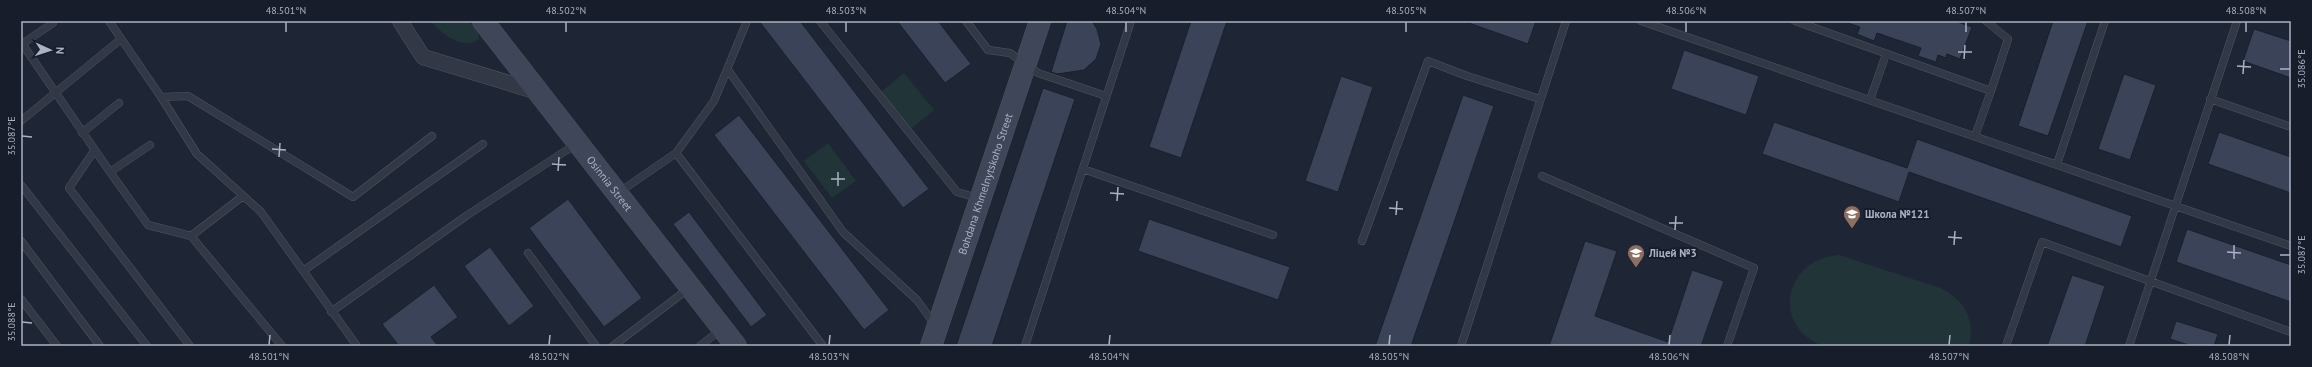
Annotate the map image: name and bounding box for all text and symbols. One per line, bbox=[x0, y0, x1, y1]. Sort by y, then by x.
text: 48.501°N bbox=[266, 4, 306, 17]
text: 48.502°N bbox=[546, 4, 586, 17]
text: 48.503°N bbox=[826, 4, 866, 17]
text: 48.504°N bbox=[1106, 4, 1146, 17]
text: 48.505°N bbox=[1386, 4, 1426, 17]
text: 48.506°N bbox=[1666, 4, 1706, 17]
text: 48.507°N bbox=[1946, 4, 1986, 17]
text: 48.508°N bbox=[2226, 4, 2266, 17]
north arrow bbox=[30, 30, 70, 70]
text: N bbox=[53, 47, 67, 55]
text: 35.086°E bbox=[2295, 50, 2308, 89]
street label: Bohdana Khmelnytskoho Street bbox=[955, 111, 1016, 256]
text: 35.087°E bbox=[5, 117, 18, 156]
street label: Osinnia Street bbox=[584, 153, 636, 214]
school or university icon: Школа №121 bbox=[1842, 204, 1862, 229]
place label: Школа №121 bbox=[1865, 207, 1930, 221]
text: 35.087°E bbox=[2295, 236, 2308, 275]
school or university icon: Ліцей №3 bbox=[1626, 243, 1646, 268]
place label: Ліцей №3 bbox=[1648, 246, 1697, 260]
text: 35.088°E bbox=[5, 303, 18, 342]
text: 48.501°N bbox=[249, 350, 289, 363]
text: 48.502°N bbox=[529, 350, 569, 363]
text: 48.503°N bbox=[809, 350, 849, 363]
text: 48.504°N bbox=[1089, 350, 1129, 363]
text: 48.505°N bbox=[1369, 350, 1409, 363]
text: 48.506°N bbox=[1649, 350, 1689, 363]
text: 48.507°N bbox=[1929, 350, 1969, 363]
text: 48.508°N bbox=[2209, 350, 2249, 363]

